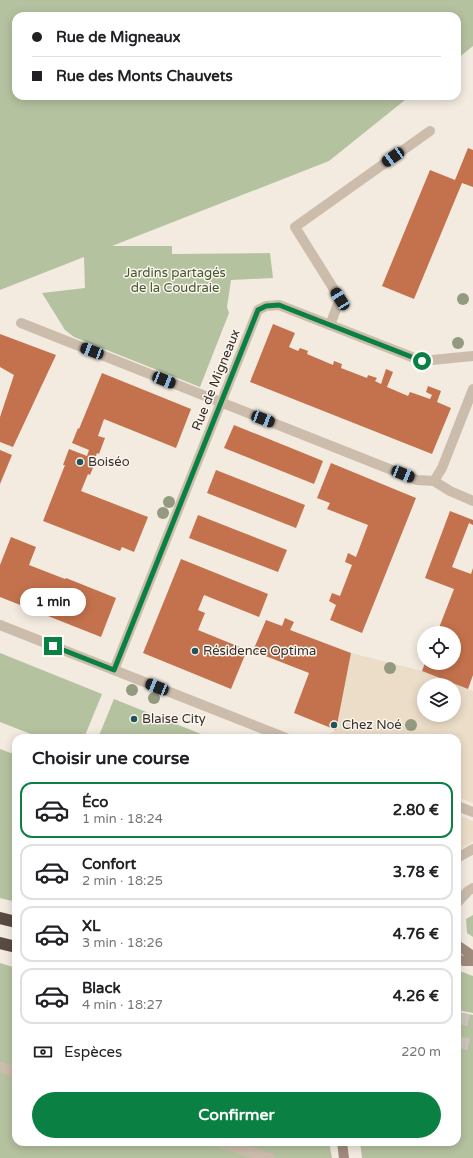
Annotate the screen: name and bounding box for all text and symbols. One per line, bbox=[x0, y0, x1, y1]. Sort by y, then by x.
text: Rue de Migneaux bbox=[56, 28, 181, 46]
text: Rue des Monts Chauvets bbox=[56, 67, 233, 85]
car bbox=[380, 145, 406, 169]
park label: Jardins partagés de la Coudraie bbox=[124, 265, 226, 296]
car bbox=[329, 286, 351, 312]
street label: Rue de Migneaux bbox=[188, 327, 244, 433]
car bbox=[79, 341, 105, 361]
route start bbox=[413, 352, 431, 370]
car bbox=[151, 370, 177, 390]
car bbox=[250, 409, 276, 429]
place label: Boiséo bbox=[88, 454, 130, 470]
marker: Boiséo bbox=[75, 457, 85, 467]
car bbox=[390, 464, 416, 484]
callout: 1 min bbox=[20, 588, 86, 616]
text: 1 min bbox=[36, 594, 70, 610]
map controls bbox=[417, 626, 461, 722]
button: locate bbox=[417, 626, 461, 670]
route end bbox=[44, 637, 62, 655]
place label: Résidence Optima bbox=[203, 643, 316, 659]
marker: Résidence Optima bbox=[190, 646, 200, 656]
car bbox=[144, 677, 170, 697]
button: layers bbox=[417, 678, 461, 722]
place label: Blaise City bbox=[142, 711, 206, 727]
marker: Blaise City bbox=[129, 714, 139, 724]
place label: Chez Noé bbox=[342, 717, 402, 733]
marker: Chez Noé bbox=[329, 720, 339, 730]
text: Choisir une course bbox=[32, 747, 190, 769]
icon: car bbox=[34, 792, 70, 828]
text: Éco bbox=[82, 793, 108, 811]
text: 2.80 € bbox=[393, 801, 439, 819]
text: 1 min · 18:24 bbox=[82, 811, 163, 827]
icon: car bbox=[34, 854, 70, 890]
text: Confort bbox=[82, 855, 136, 873]
text: 3.78 € bbox=[393, 863, 439, 881]
text: 2 min · 18:25 bbox=[82, 873, 163, 889]
icon: car bbox=[34, 916, 70, 952]
text: XL bbox=[82, 917, 101, 935]
text: 4.76 € bbox=[393, 925, 439, 943]
text: 3 min · 18:26 bbox=[82, 935, 163, 951]
icon: car bbox=[34, 978, 70, 1014]
text: Black bbox=[82, 979, 121, 997]
text: 4.26 € bbox=[393, 987, 439, 1005]
text: 4 min · 18:27 bbox=[82, 997, 163, 1013]
icon: cash bbox=[32, 1041, 54, 1063]
text: Espèces bbox=[64, 1043, 122, 1061]
text: 220 m bbox=[401, 1044, 441, 1060]
button: Confirmer bbox=[32, 1092, 441, 1138]

